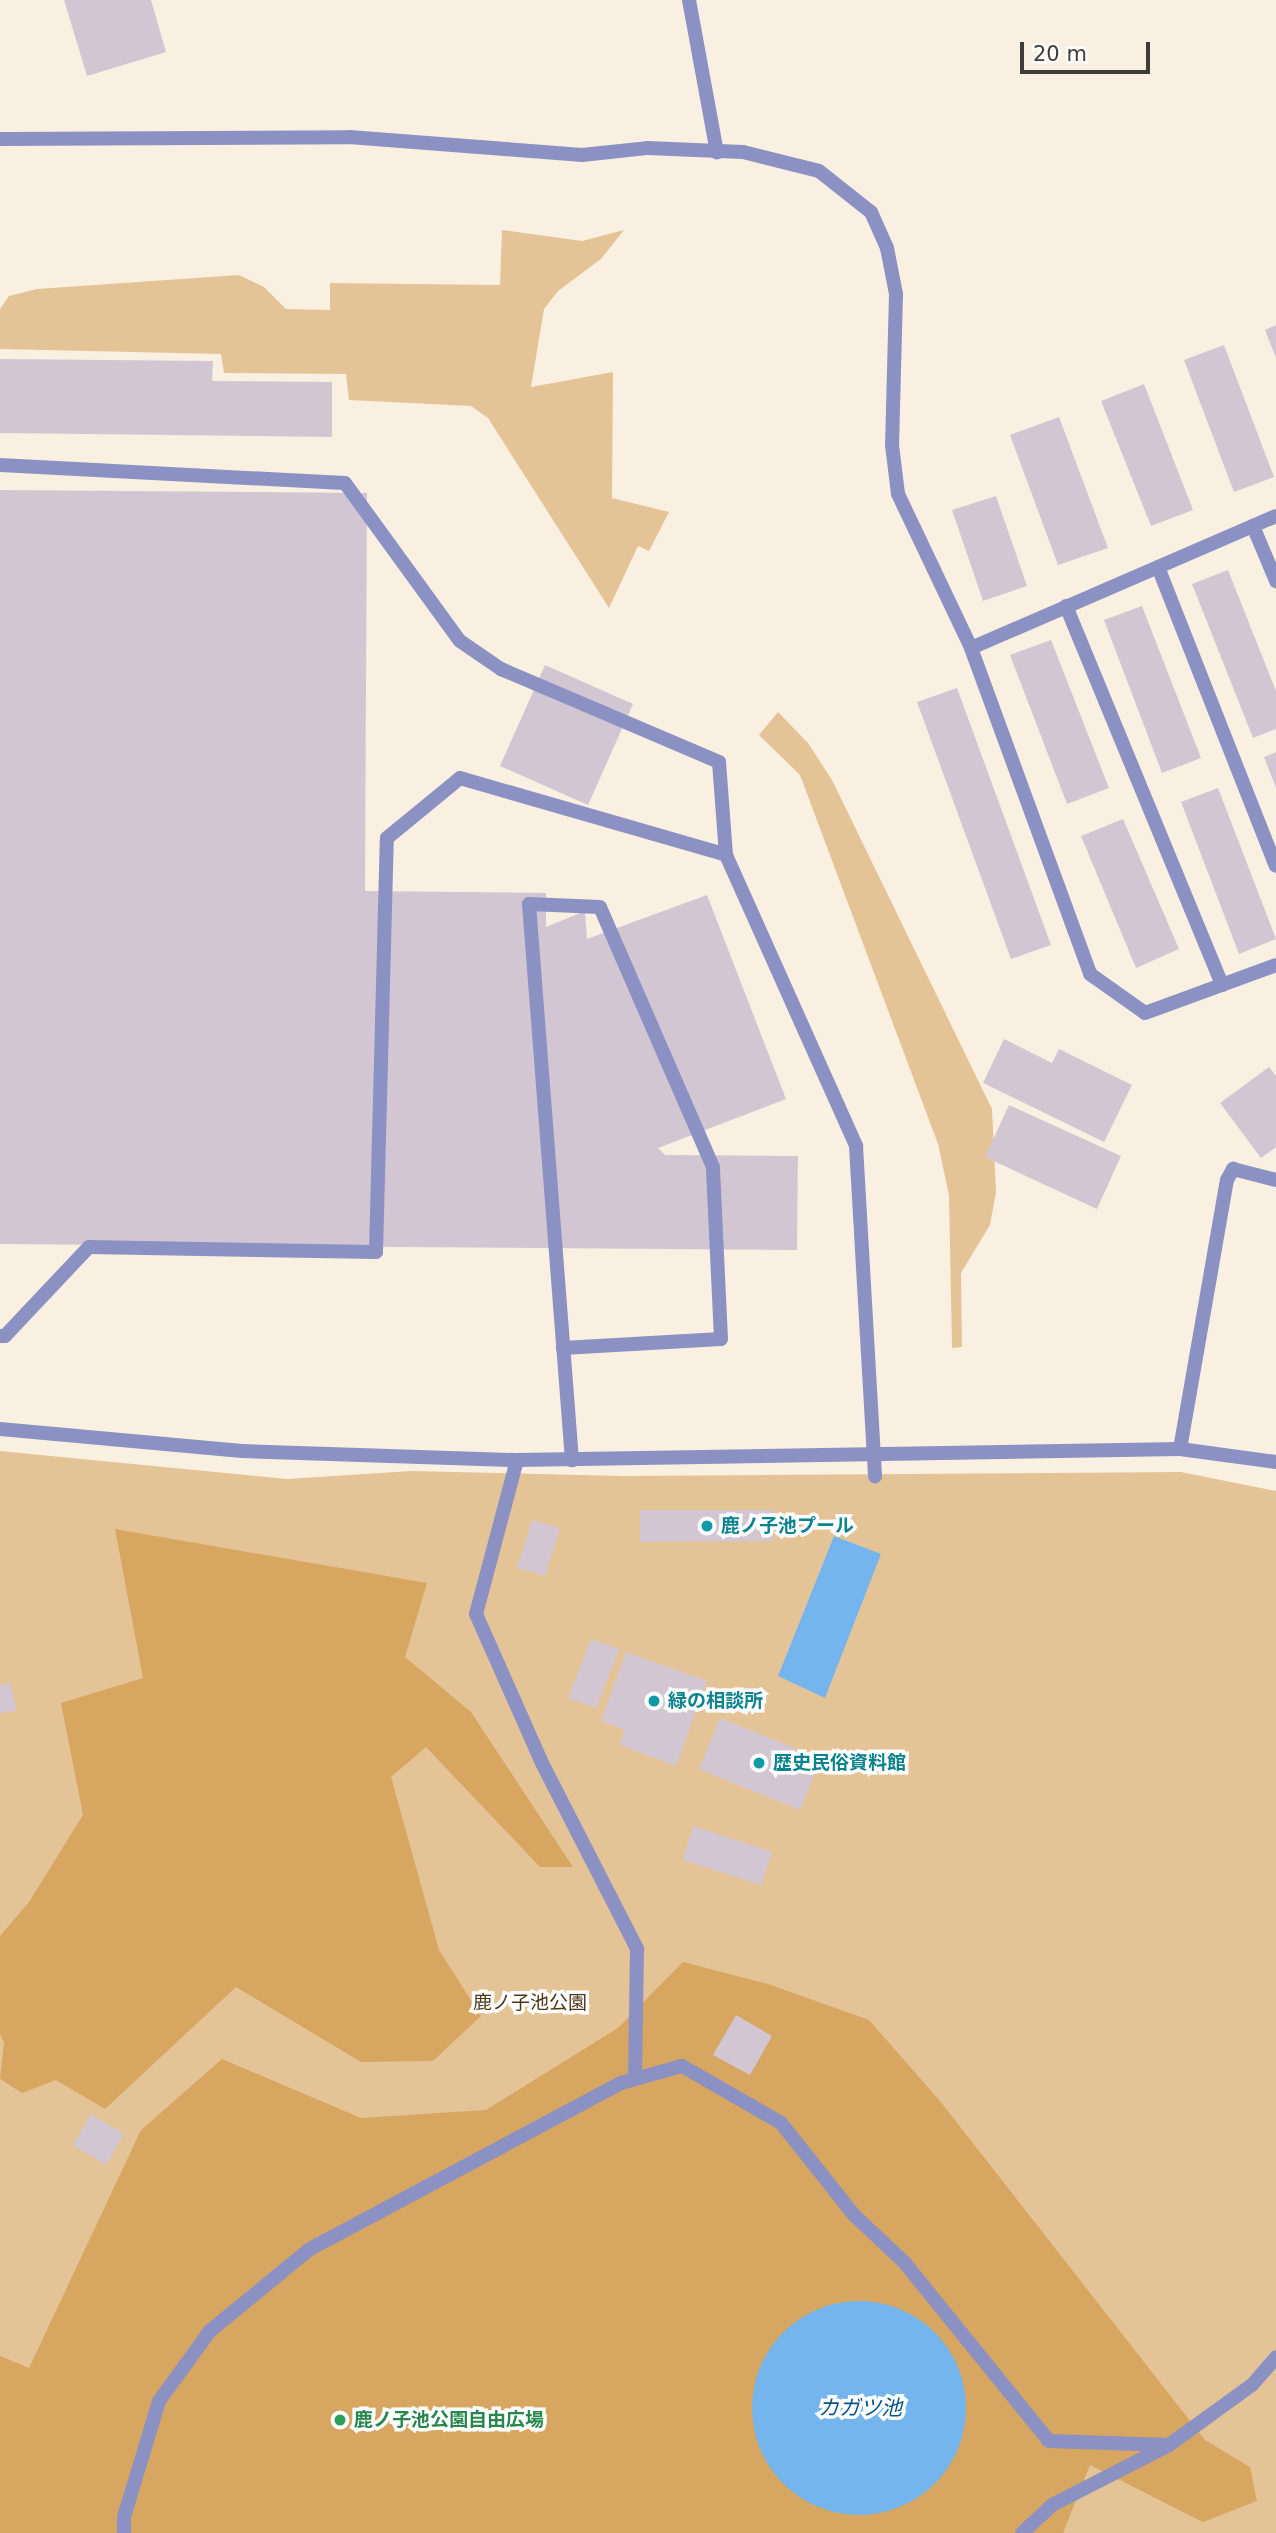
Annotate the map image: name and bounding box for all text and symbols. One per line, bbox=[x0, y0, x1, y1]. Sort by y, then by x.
scale bar bbox=[1024, 28, 1154, 72]
text: 20 m bbox=[1033, 42, 1087, 66]
place label: 鹿ノ子池プール bbox=[721, 1515, 854, 1537]
marker: 鹿ノ子池プール bbox=[699, 1518, 715, 1534]
place label: 緑の相談所 bbox=[668, 1690, 763, 1712]
marker: 緑の相談所 bbox=[646, 1693, 662, 1709]
place label: 歴史民俗資料館 bbox=[773, 1752, 906, 1774]
marker: 歴史民俗資料館 bbox=[751, 1755, 767, 1771]
park label: 鹿ノ子池公園 bbox=[473, 1992, 587, 2014]
water label: カガツ池 bbox=[818, 2395, 902, 2421]
place label: 鹿ノ子池公園自由広場 bbox=[354, 2409, 544, 2431]
marker: 鹿ノ子池公園自由広場 bbox=[332, 2412, 348, 2428]

